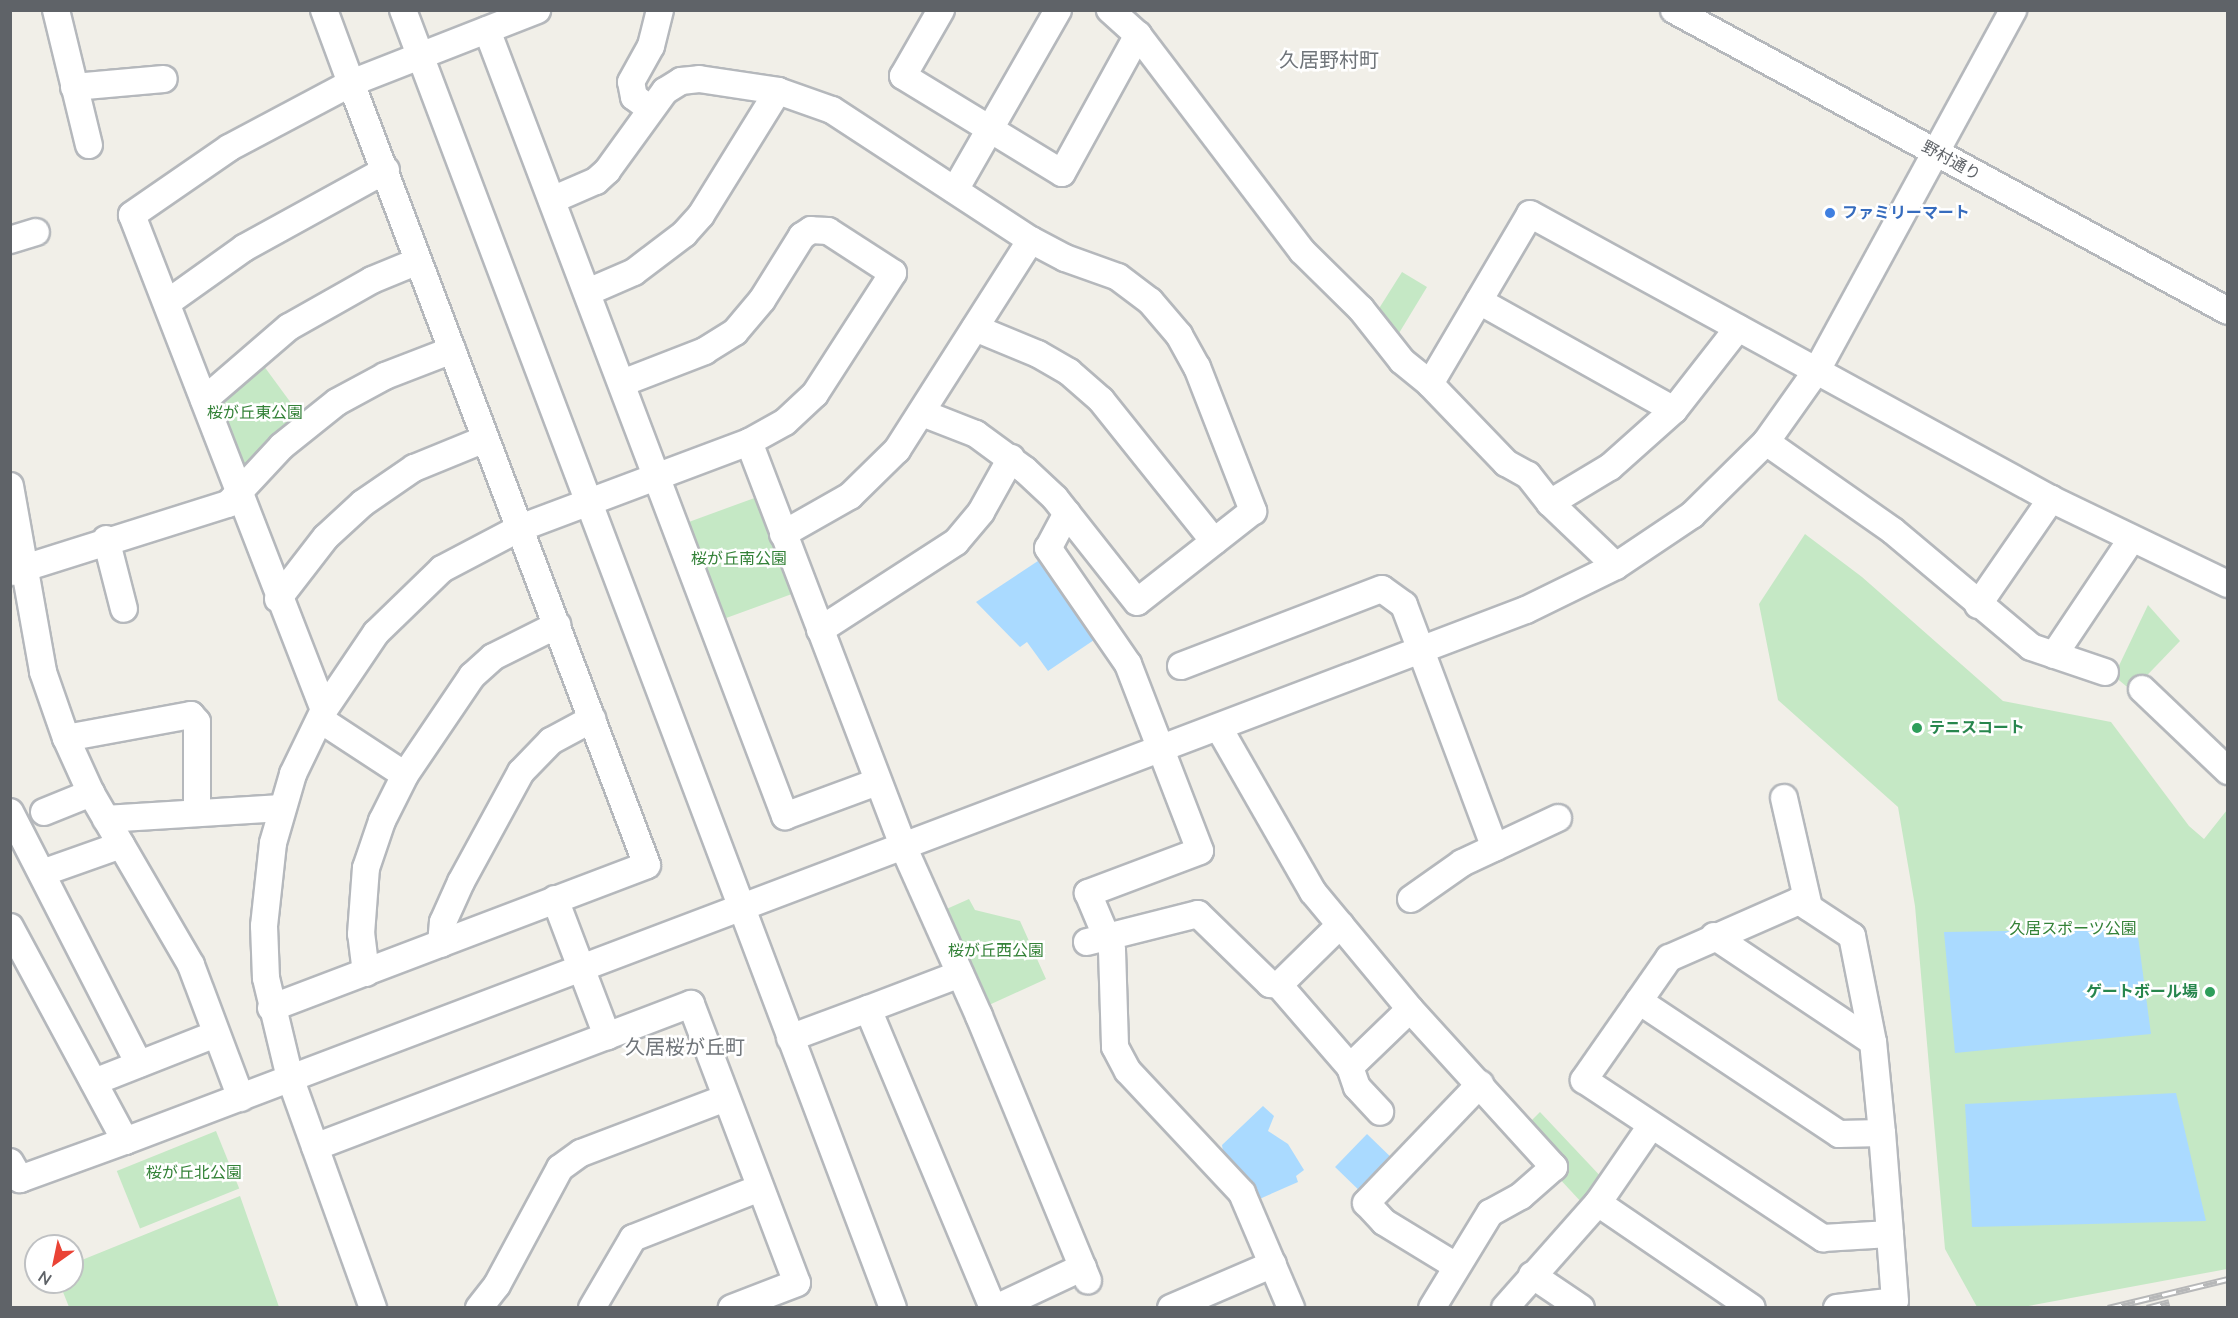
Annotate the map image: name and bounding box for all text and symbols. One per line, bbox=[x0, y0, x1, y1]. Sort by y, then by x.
district label: 久居野村町 bbox=[1279, 48, 1379, 72]
street label: 野村通り bbox=[1918, 137, 1984, 185]
place label: ファミリーマート bbox=[1842, 203, 1970, 223]
marker: ファミリーマート bbox=[1823, 206, 1837, 220]
park label: 桜が丘東公園 bbox=[207, 403, 303, 423]
park label: 桜が丘南公園 bbox=[691, 549, 787, 569]
place label: テニスコート bbox=[1929, 718, 2025, 738]
marker: テニスコート bbox=[1910, 721, 1924, 735]
park label: 久居スポーツ公園 bbox=[2009, 919, 2137, 939]
park label: 桜が丘西公園 bbox=[948, 941, 1044, 961]
place label: ゲートボール場 bbox=[2086, 982, 2198, 1002]
marker: ゲートボール場 bbox=[2203, 985, 2217, 999]
district label: 久居桜が丘町 bbox=[625, 1035, 745, 1059]
park label: 桜が丘北公園 bbox=[146, 1163, 242, 1183]
north arrow bbox=[24, 1234, 84, 1294]
text: N bbox=[34, 1265, 56, 1290]

